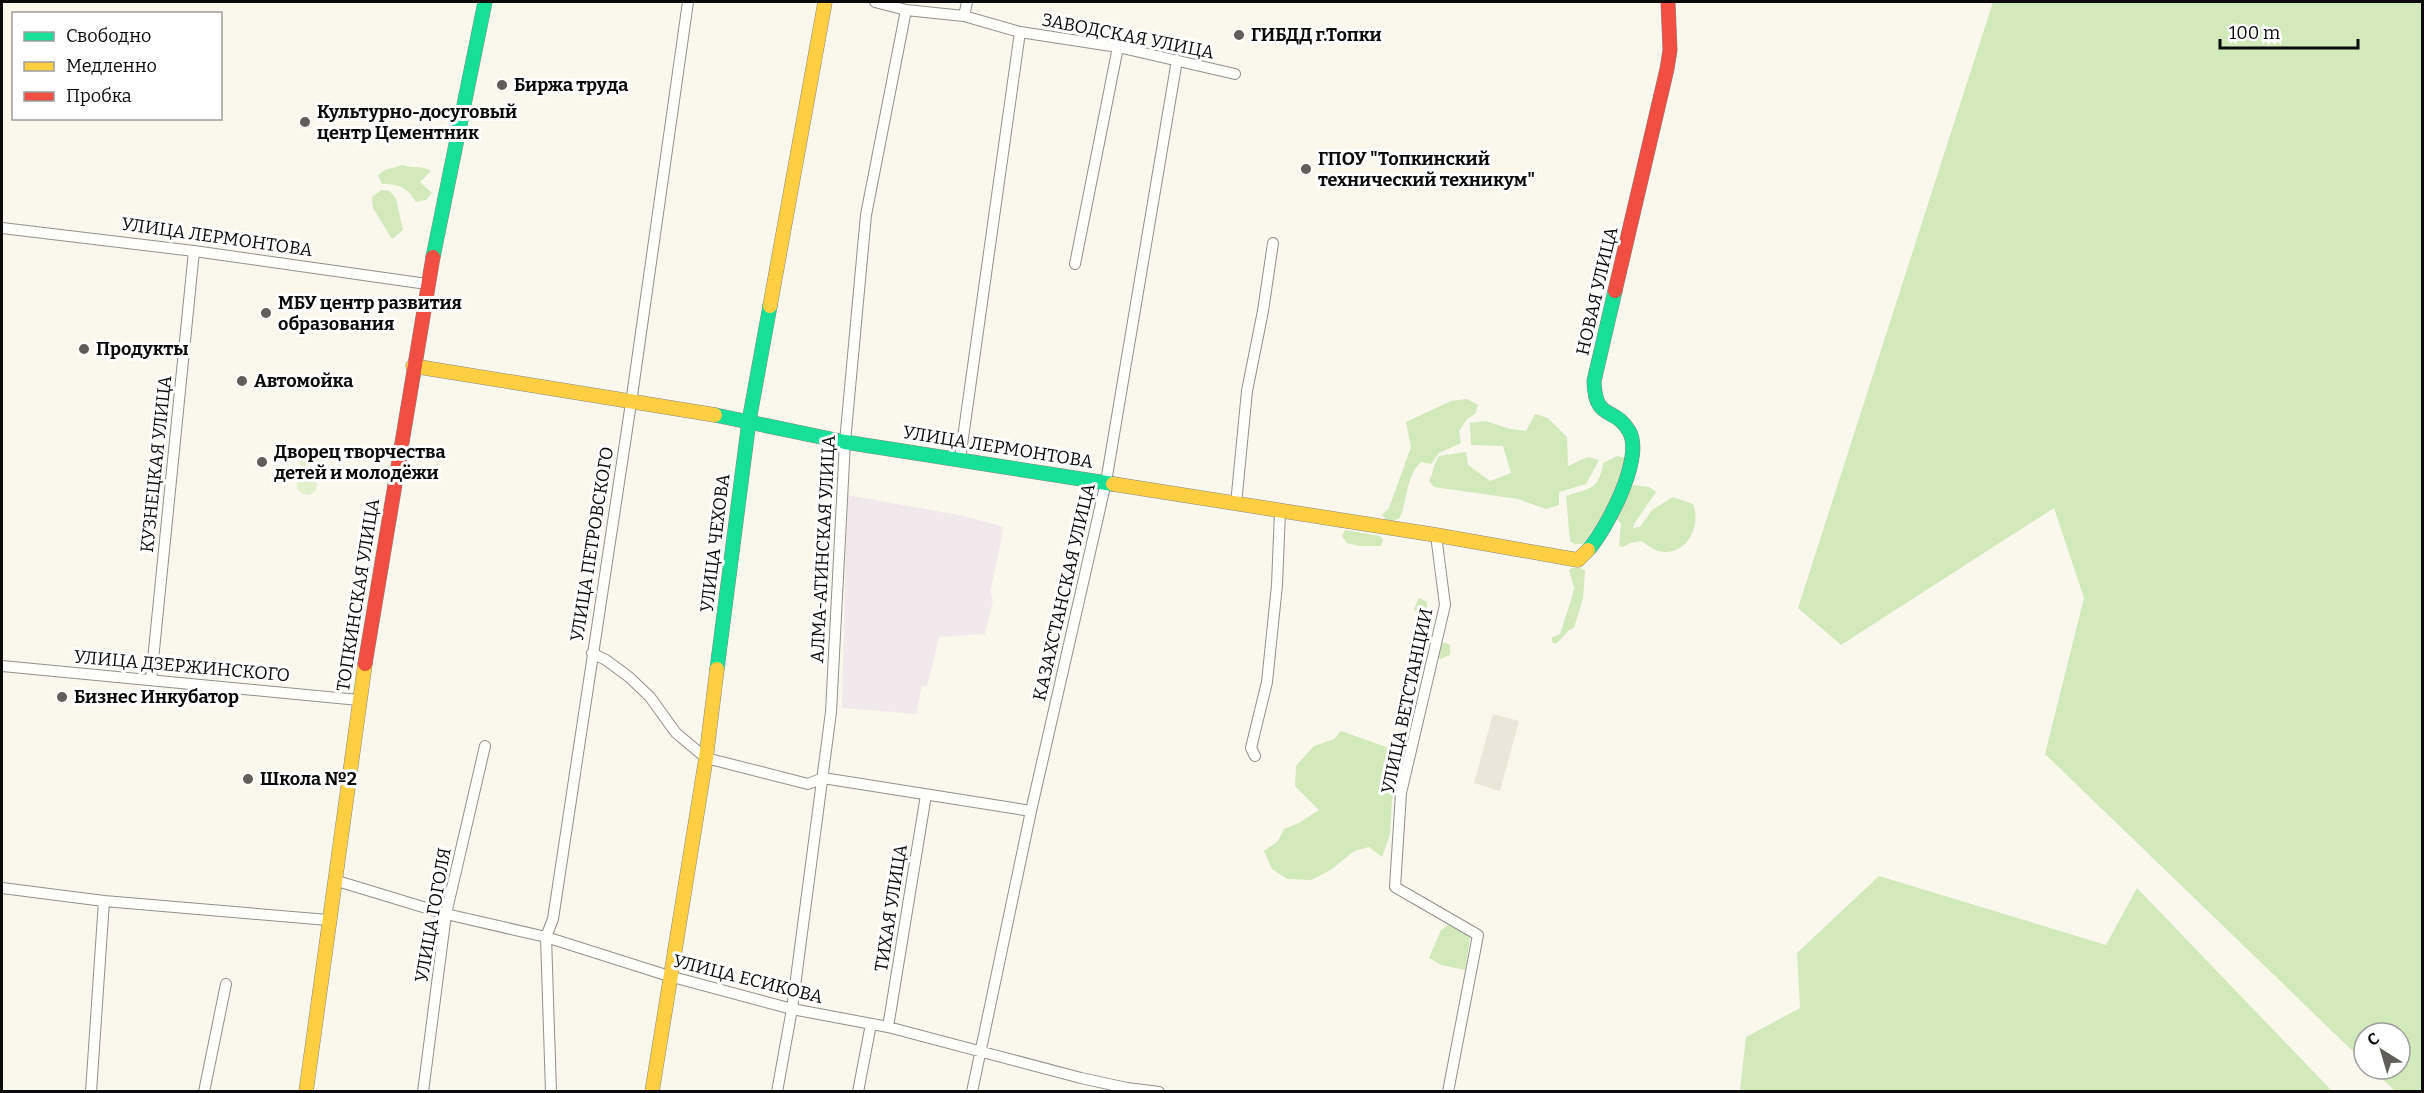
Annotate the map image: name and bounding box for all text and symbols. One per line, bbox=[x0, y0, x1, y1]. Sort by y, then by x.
street label: ЗАВОДСКАЯ УЛИЦА bbox=[1040, 9, 1216, 64]
legend bbox=[12, 12, 222, 120]
scale bar bbox=[2220, 12, 2358, 50]
text: 100 m bbox=[2229, 22, 2280, 44]
place label: ГИБДД г.Топки bbox=[1251, 24, 1382, 46]
text: Свободно bbox=[66, 25, 151, 47]
marker: ГИБДД г.Топки bbox=[1232, 28, 1246, 42]
text: Медленно bbox=[66, 55, 157, 77]
place label: Биржа труда bbox=[514, 74, 628, 96]
marker: Биржа труда bbox=[495, 78, 509, 92]
text: Пробка bbox=[66, 85, 132, 107]
place label: Культурно-досуговый центр Цементник bbox=[317, 101, 517, 144]
marker: Культурно-досуговый центр Цементник bbox=[298, 115, 312, 129]
place label: ГПОУ "Топкинский технический техникум" bbox=[1318, 148, 1535, 191]
marker: ГПОУ "Топкинский технический техникум" bbox=[1299, 162, 1313, 176]
street label: УЛИЦА ЛЕРМОНТОВА bbox=[120, 213, 314, 261]
street label: НОВАЯ УЛИЦА bbox=[1572, 224, 1623, 357]
place label: МБУ центр развития образования bbox=[278, 292, 462, 335]
marker: МБУ центр развития образования bbox=[259, 306, 273, 320]
place label: Продукты bbox=[96, 338, 189, 360]
marker: Продукты bbox=[77, 342, 91, 356]
place label: Автомойка bbox=[254, 370, 353, 392]
street label: КУЗНЕЦКАЯ УЛИЦА bbox=[136, 374, 176, 553]
marker: Автомойка bbox=[235, 374, 249, 388]
street label: УЛИЦА ЛЕРМОНТОВА bbox=[901, 421, 1095, 473]
street label: АЛМА-АТИНСКАЯ УЛИЦА bbox=[806, 434, 840, 663]
place label: Дворец творчества детей и молодёжи bbox=[274, 441, 445, 484]
street label: УЛИЦА ПЕТРОВСКОГО bbox=[566, 445, 618, 643]
marker: Дворец творчества детей и молодёжи bbox=[255, 455, 269, 469]
street label: УЛИЦА ЧЕХОВА bbox=[696, 472, 734, 614]
street label: КАЗАХСТАНСКАЯ УЛИЦА bbox=[1028, 481, 1100, 703]
street label: ТОПКИНСКАЯ УЛИЦА bbox=[332, 497, 384, 693]
street label: УЛИЦА ВЕТСТАНЦИИ bbox=[1377, 606, 1437, 796]
street label: УЛИЦА ДЗЕРЖИНСКОГО bbox=[73, 646, 291, 686]
place label: Бизнес Инкубатор bbox=[74, 686, 239, 708]
marker: Бизнес Инкубатор bbox=[55, 690, 69, 704]
place label: Школа №2 bbox=[260, 768, 357, 790]
marker: Школа №2 bbox=[241, 772, 255, 786]
street label: ТИХАЯ УЛИЦА bbox=[870, 842, 912, 973]
street label: УЛИЦА ГОГОЛЯ bbox=[410, 846, 456, 984]
street label: УЛИЦА ЕСИКОВА bbox=[671, 950, 825, 1008]
north arrow bbox=[2352, 1021, 2412, 1081]
text: С bbox=[2364, 1029, 2383, 1050]

